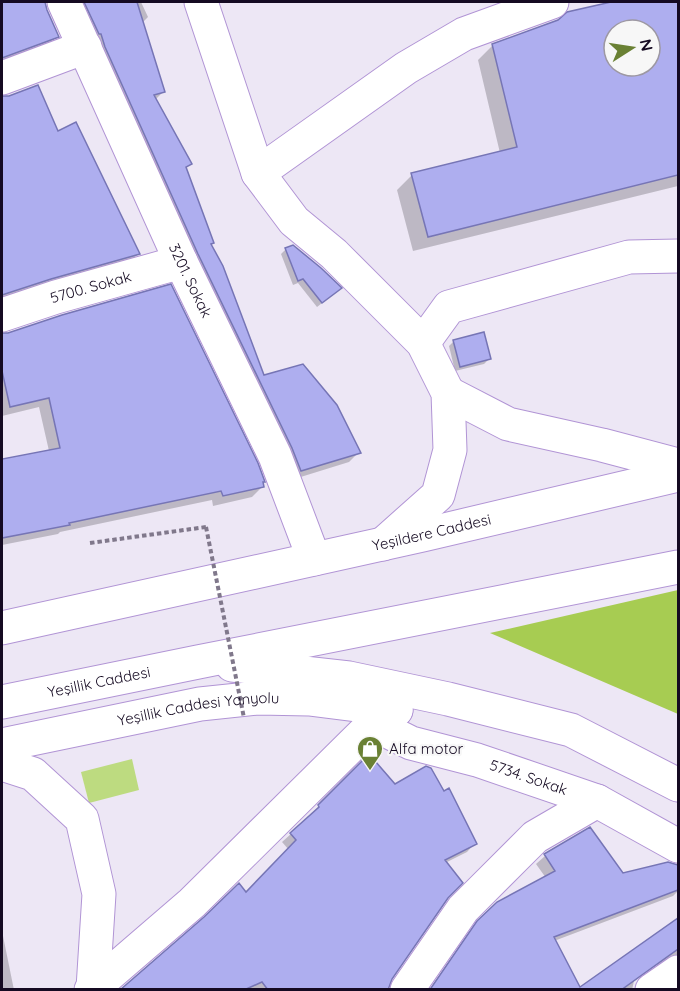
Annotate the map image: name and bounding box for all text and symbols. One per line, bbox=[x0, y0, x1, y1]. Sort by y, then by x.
north arrow bbox=[602, 18, 662, 78]
text: N bbox=[636, 37, 658, 53]
street label: 3201. Sokak bbox=[165, 240, 217, 321]
street label: 5700. Sokak bbox=[48, 266, 133, 307]
street label: Yeşildere Caddesi bbox=[370, 509, 493, 555]
street label: Yeşillik Caddesi bbox=[46, 662, 152, 701]
street label: Yeşillik Caddesi Yanyolu bbox=[116, 688, 280, 730]
shop icon: Alfa motor bbox=[355, 734, 385, 772]
place label: Alfa motor bbox=[389, 739, 464, 758]
street label: 5734. Sokak bbox=[487, 755, 570, 799]

